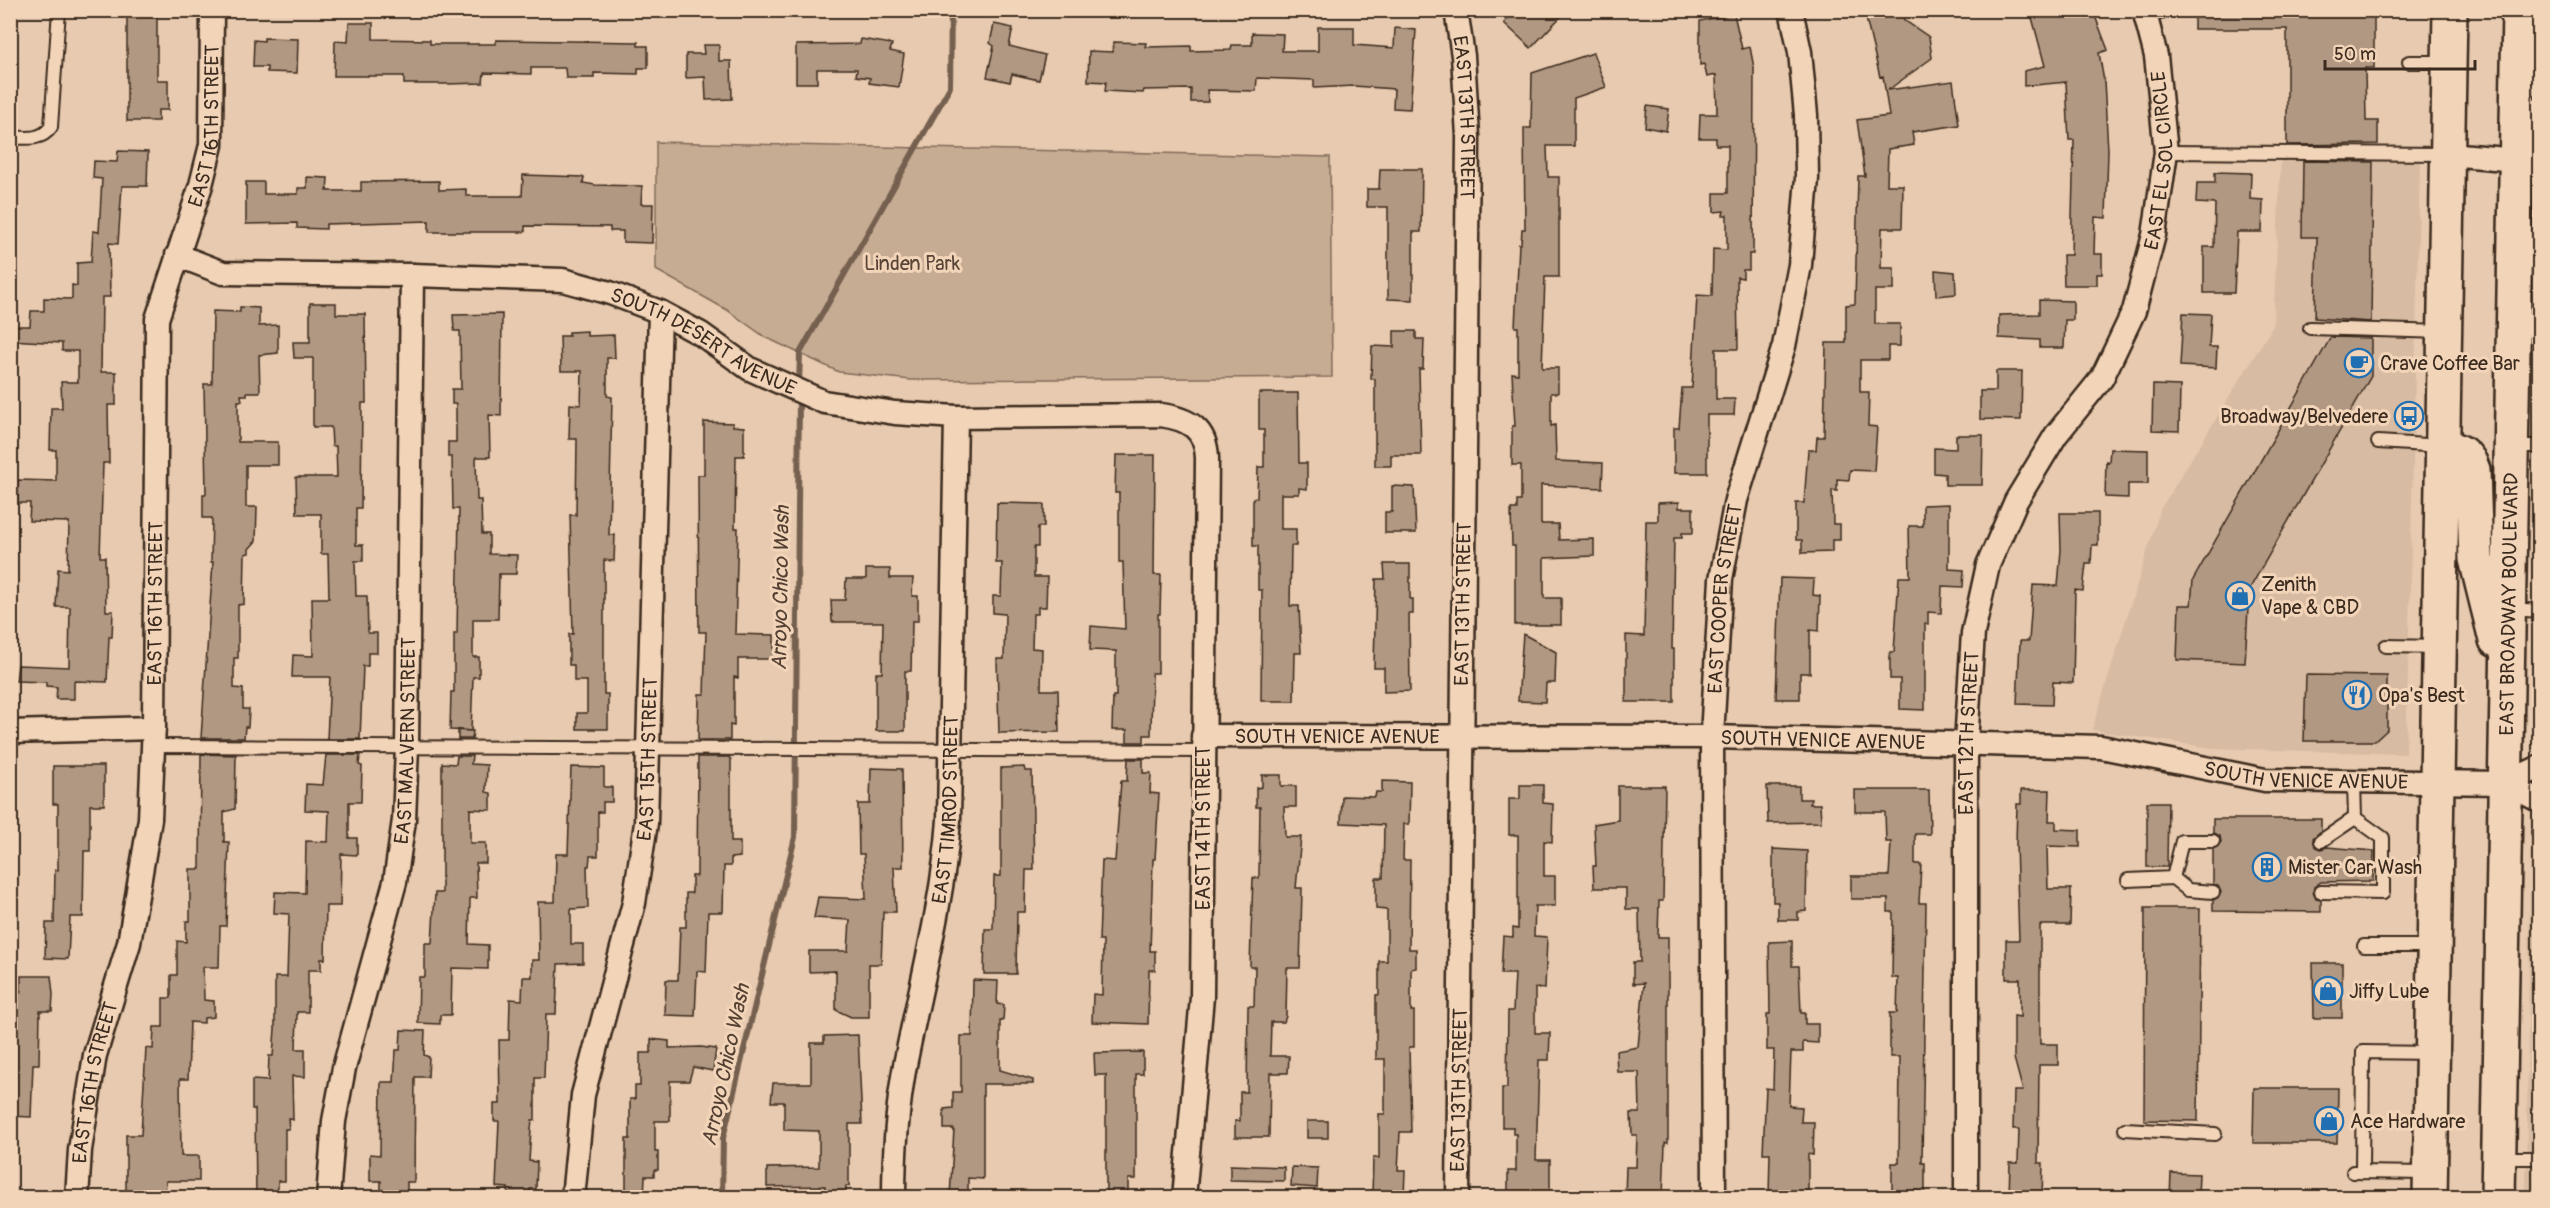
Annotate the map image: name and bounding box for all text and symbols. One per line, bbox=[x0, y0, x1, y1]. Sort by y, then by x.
scale bar bbox=[2325, 33, 2475, 71]
street label: EAST 13TH STREET bbox=[1448, 34, 1481, 199]
text: 50 m bbox=[2334, 43, 2376, 66]
street label: EAST 16TH STREET bbox=[182, 44, 224, 210]
street label: EAST EL SOL CIRCLE bbox=[2138, 70, 2179, 253]
park label: Linden Park bbox=[864, 251, 961, 276]
street label: SOUTH DESERT AVENUE bbox=[607, 282, 800, 401]
cafe icon: Crave Coffee Bar bbox=[2343, 347, 2375, 379]
place label: Crave Coffee Bar bbox=[2380, 351, 2520, 376]
bus stop icon: Broadway/Belvedere bbox=[2393, 400, 2425, 432]
place label: Broadway/Belvedere bbox=[2220, 404, 2388, 429]
street label: EAST BROADWAY BOULEVARD bbox=[2494, 472, 2523, 736]
street label: EAST COOPER STREET bbox=[1702, 502, 1748, 694]
water label: Arroyo Chico Wash bbox=[766, 504, 796, 670]
street label: EAST 16TH STREET bbox=[142, 521, 168, 685]
street label: EAST 13TH STREET bbox=[1449, 522, 1477, 686]
place label: Zenith Vape & CBD bbox=[2261, 572, 2359, 620]
shop icon: Zenith Vape & CBD bbox=[2224, 580, 2256, 612]
street label: EAST MALVERN STREET bbox=[388, 637, 421, 846]
street label: EAST 12TH STREET bbox=[1953, 650, 1984, 815]
street label: EAST 15TH STREET bbox=[631, 677, 662, 842]
restaurant icon: Opa's Best bbox=[2341, 679, 2373, 711]
place label: Opa's Best bbox=[2378, 683, 2466, 708]
street label: EAST TIMROD STREET bbox=[926, 715, 963, 906]
street label: SOUTH VENICE AVENUE bbox=[1234, 724, 1440, 749]
street label: SOUTH VENICE AVENUE bbox=[1720, 725, 1926, 755]
street label: EAST 14TH STREET bbox=[1191, 746, 1216, 910]
street label: SOUTH VENICE AVENUE bbox=[2202, 756, 2408, 794]
building icon: Mister Car Wash bbox=[2251, 851, 2283, 883]
place label: Mister Car Wash bbox=[2288, 855, 2422, 880]
shop icon: Jiffy Lube bbox=[2312, 975, 2344, 1007]
place label: Jiffy Lube bbox=[2349, 979, 2429, 1004]
water label: Arroyo Chico Wash bbox=[696, 981, 757, 1148]
street label: EAST 16TH STREET bbox=[67, 999, 123, 1164]
street label: EAST 13TH STREET bbox=[1445, 1008, 1473, 1172]
shop icon: Ace Hardware bbox=[2313, 1105, 2345, 1137]
place label: Ace Hardware bbox=[2350, 1109, 2465, 1134]

